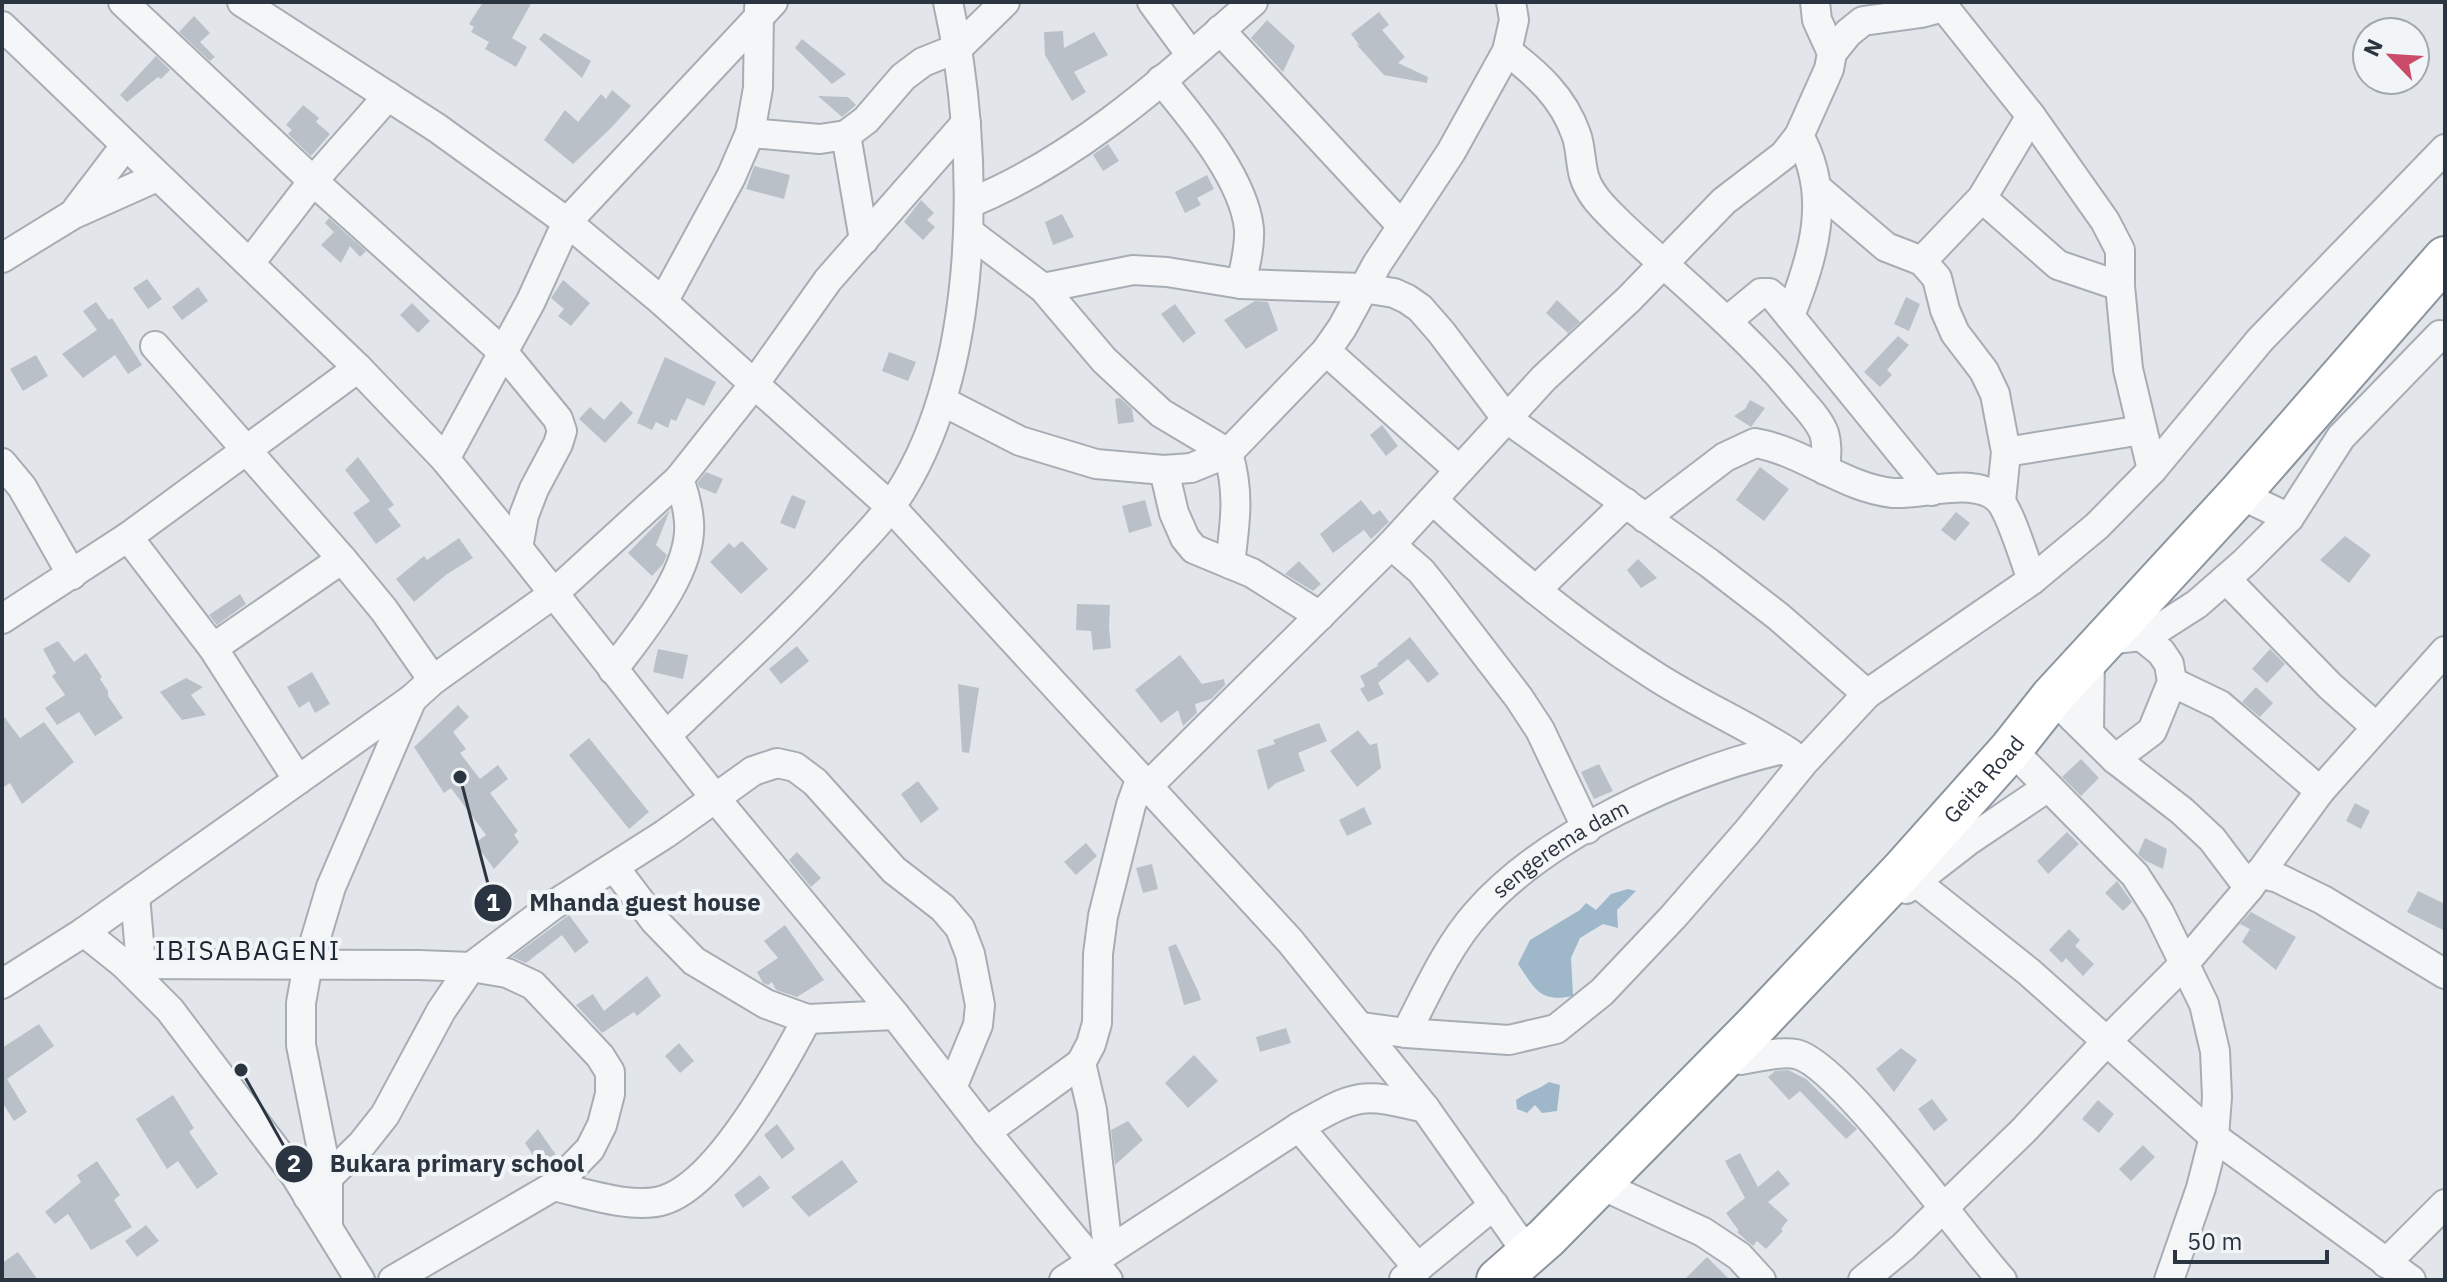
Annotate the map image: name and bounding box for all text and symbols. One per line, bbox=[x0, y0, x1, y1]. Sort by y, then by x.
north arrow bbox=[2351, 16, 2431, 96]
text: N bbox=[2356, 34, 2389, 61]
street label: Geita Road bbox=[1937, 729, 2030, 829]
street label: sengerema dam bbox=[1485, 792, 1633, 904]
callout: Mhanda guest house bbox=[473, 879, 777, 927]
text: 1 bbox=[486, 886, 500, 918]
text: Mhanda guest house bbox=[529, 886, 761, 918]
district label: IBISABAGENI bbox=[155, 933, 341, 967]
callout: Bukara primary school bbox=[274, 1140, 601, 1188]
text: 2 bbox=[287, 1147, 301, 1179]
text: Bukara primary school bbox=[330, 1147, 584, 1179]
scale bar bbox=[2175, 1214, 2327, 1264]
text: 50 m bbox=[2187, 1225, 2242, 1257]

